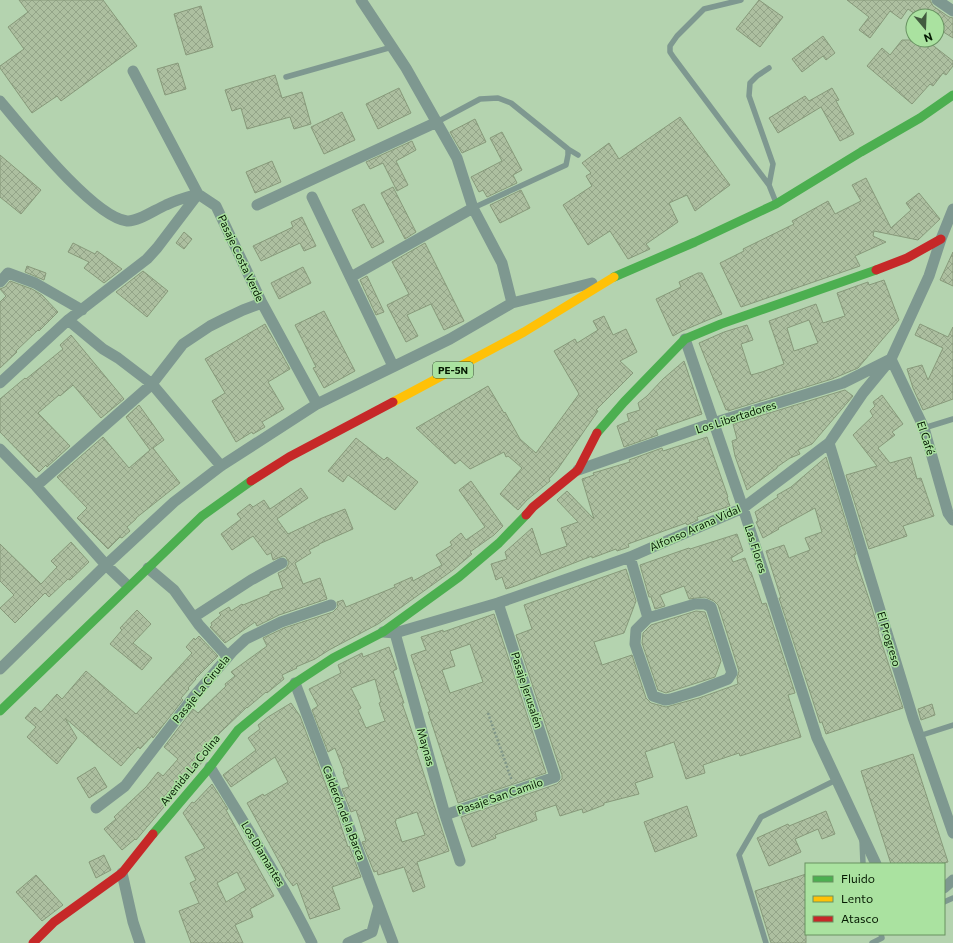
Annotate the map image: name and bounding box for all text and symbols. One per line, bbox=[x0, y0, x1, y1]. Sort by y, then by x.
north arrow bbox=[905, 8, 945, 48]
text: N bbox=[922, 30, 934, 45]
street label: Pasaje Costa Verde bbox=[216, 212, 267, 303]
road number: PE-5N bbox=[433, 362, 473, 378]
street label: Los Libertadores bbox=[694, 397, 778, 436]
street label: El Café bbox=[915, 419, 938, 456]
street label: Alfonso Arana Vidal bbox=[647, 502, 742, 553]
street label: Las Flores bbox=[743, 523, 770, 575]
street label: El Progreso bbox=[875, 610, 904, 668]
street label: Pasaje Jerusalén bbox=[508, 650, 546, 730]
street label: Pasaje La Ciruela bbox=[169, 652, 232, 725]
street label: Maynas bbox=[415, 726, 438, 767]
street label: Avenida La Colina bbox=[157, 732, 222, 808]
street label: Calderón de la Barca bbox=[320, 764, 369, 862]
street label: Pasaje San Camilo bbox=[455, 775, 545, 816]
street label: Los Diamantes bbox=[239, 819, 288, 889]
legend bbox=[805, 863, 945, 935]
text: Fluido bbox=[841, 871, 875, 885]
text: Lento bbox=[841, 891, 873, 905]
text: Atasco bbox=[841, 911, 879, 925]

